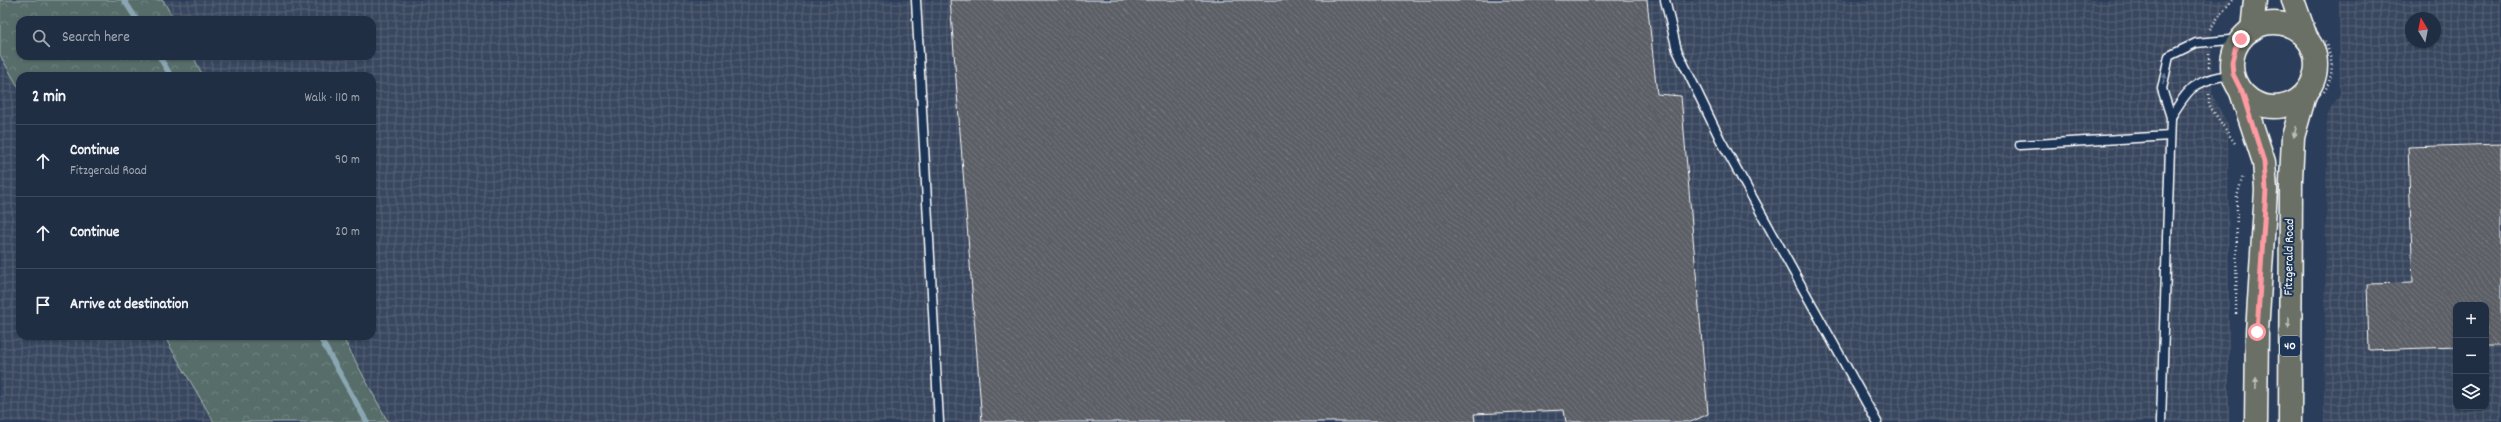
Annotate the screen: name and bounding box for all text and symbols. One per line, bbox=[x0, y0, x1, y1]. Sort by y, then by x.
north arrow bbox=[2405, 12, 2441, 48]
search box bbox=[16, 16, 376, 60]
icon: search bbox=[30, 27, 52, 49]
text: Search here bbox=[62, 27, 130, 49]
route end bbox=[2232, 30, 2250, 48]
one-way arrow bbox=[2161, 73, 2167, 85]
text: 2 min bbox=[32, 86, 66, 110]
text: Walk · 110 m bbox=[304, 89, 360, 108]
one-way arrow bbox=[2291, 126, 2297, 138]
text: Continue bbox=[70, 140, 119, 162]
icon: ahead bbox=[32, 150, 54, 172]
text: 90 m bbox=[335, 151, 360, 170]
text: Fitzgerald Road bbox=[70, 162, 147, 181]
street label: Fitzgerald Road bbox=[2280, 218, 2300, 296]
icon: ahead bbox=[32, 222, 54, 244]
text: Continue bbox=[70, 222, 119, 244]
text: 20 m bbox=[335, 223, 360, 242]
icon: arrive bbox=[32, 294, 54, 316]
text: Arrive at destination bbox=[70, 294, 188, 316]
map controls bbox=[2453, 302, 2489, 410]
button: + bbox=[2453, 302, 2489, 338]
one-way arrow bbox=[2286, 317, 2292, 330]
route start bbox=[2248, 323, 2266, 341]
road number: 40 bbox=[2280, 336, 2300, 356]
button: − bbox=[2453, 338, 2489, 374]
button: layers bbox=[2453, 374, 2489, 410]
one-way arrow bbox=[2253, 377, 2260, 389]

